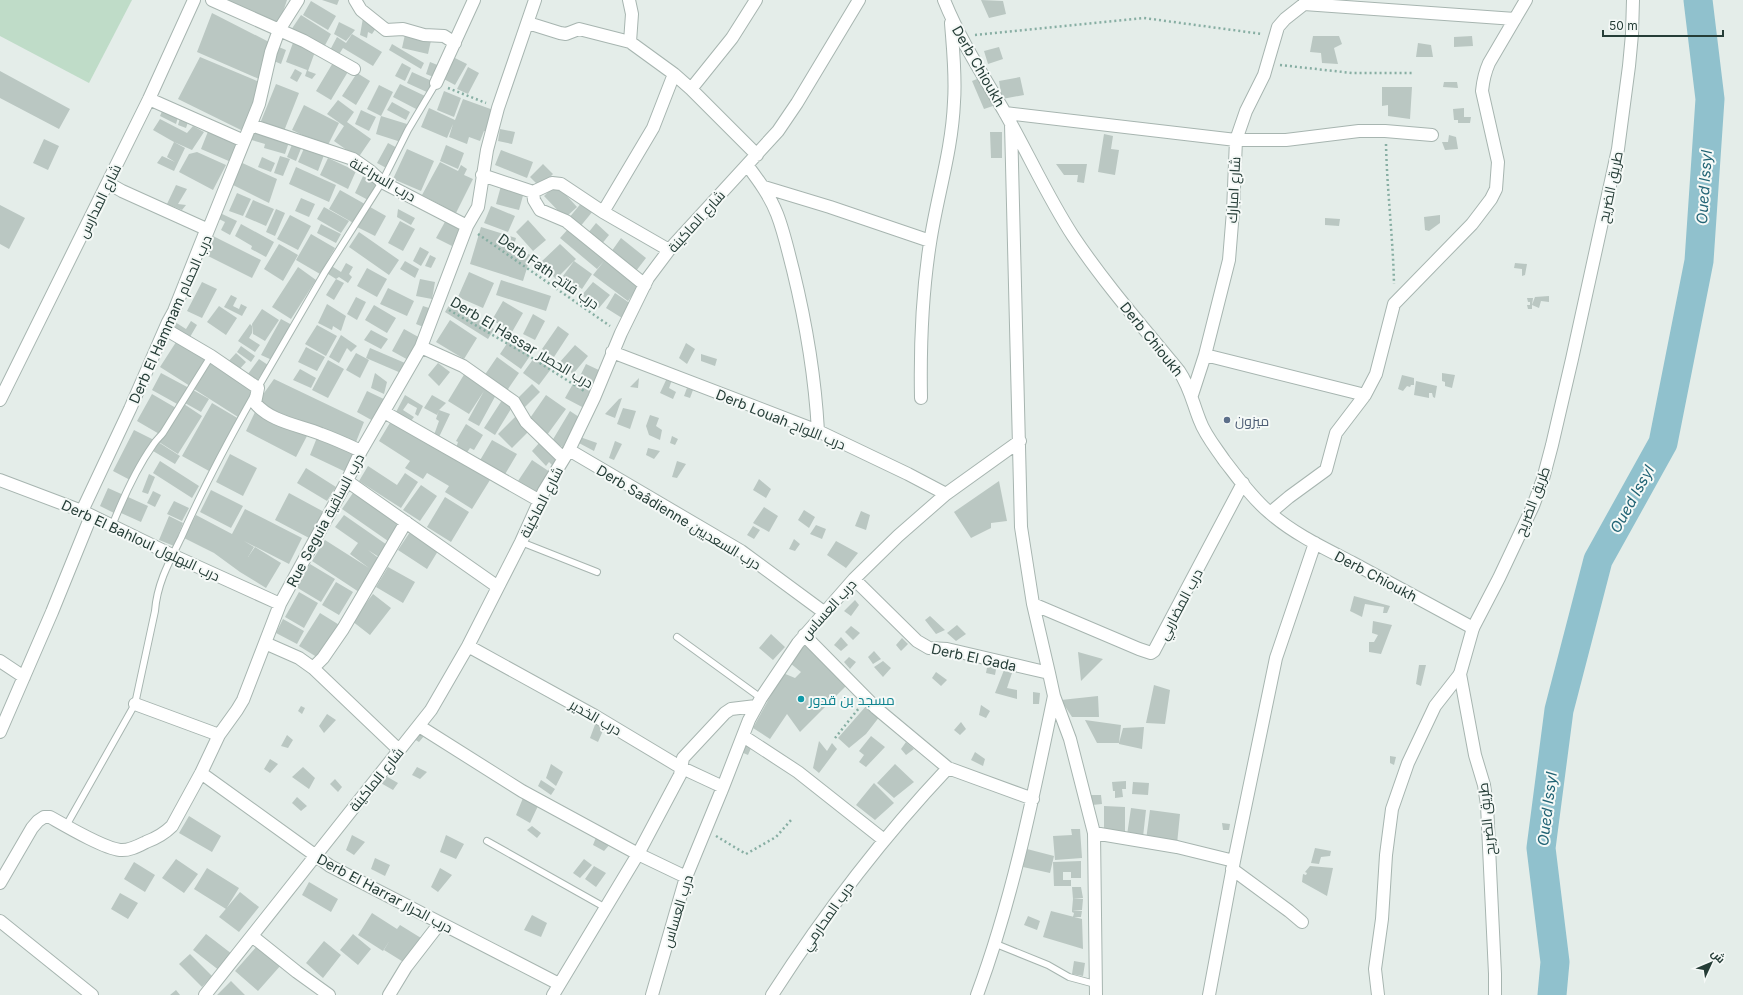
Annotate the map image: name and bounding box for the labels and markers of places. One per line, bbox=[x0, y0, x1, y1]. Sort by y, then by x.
place label: ميزون bbox=[1235, 412, 1269, 429]
marker: ميزون bbox=[1222, 415, 1232, 425]
place label: مسجد بن قدور bbox=[808, 691, 895, 708]
marker: مسجد بن قدور bbox=[796, 694, 806, 704]

